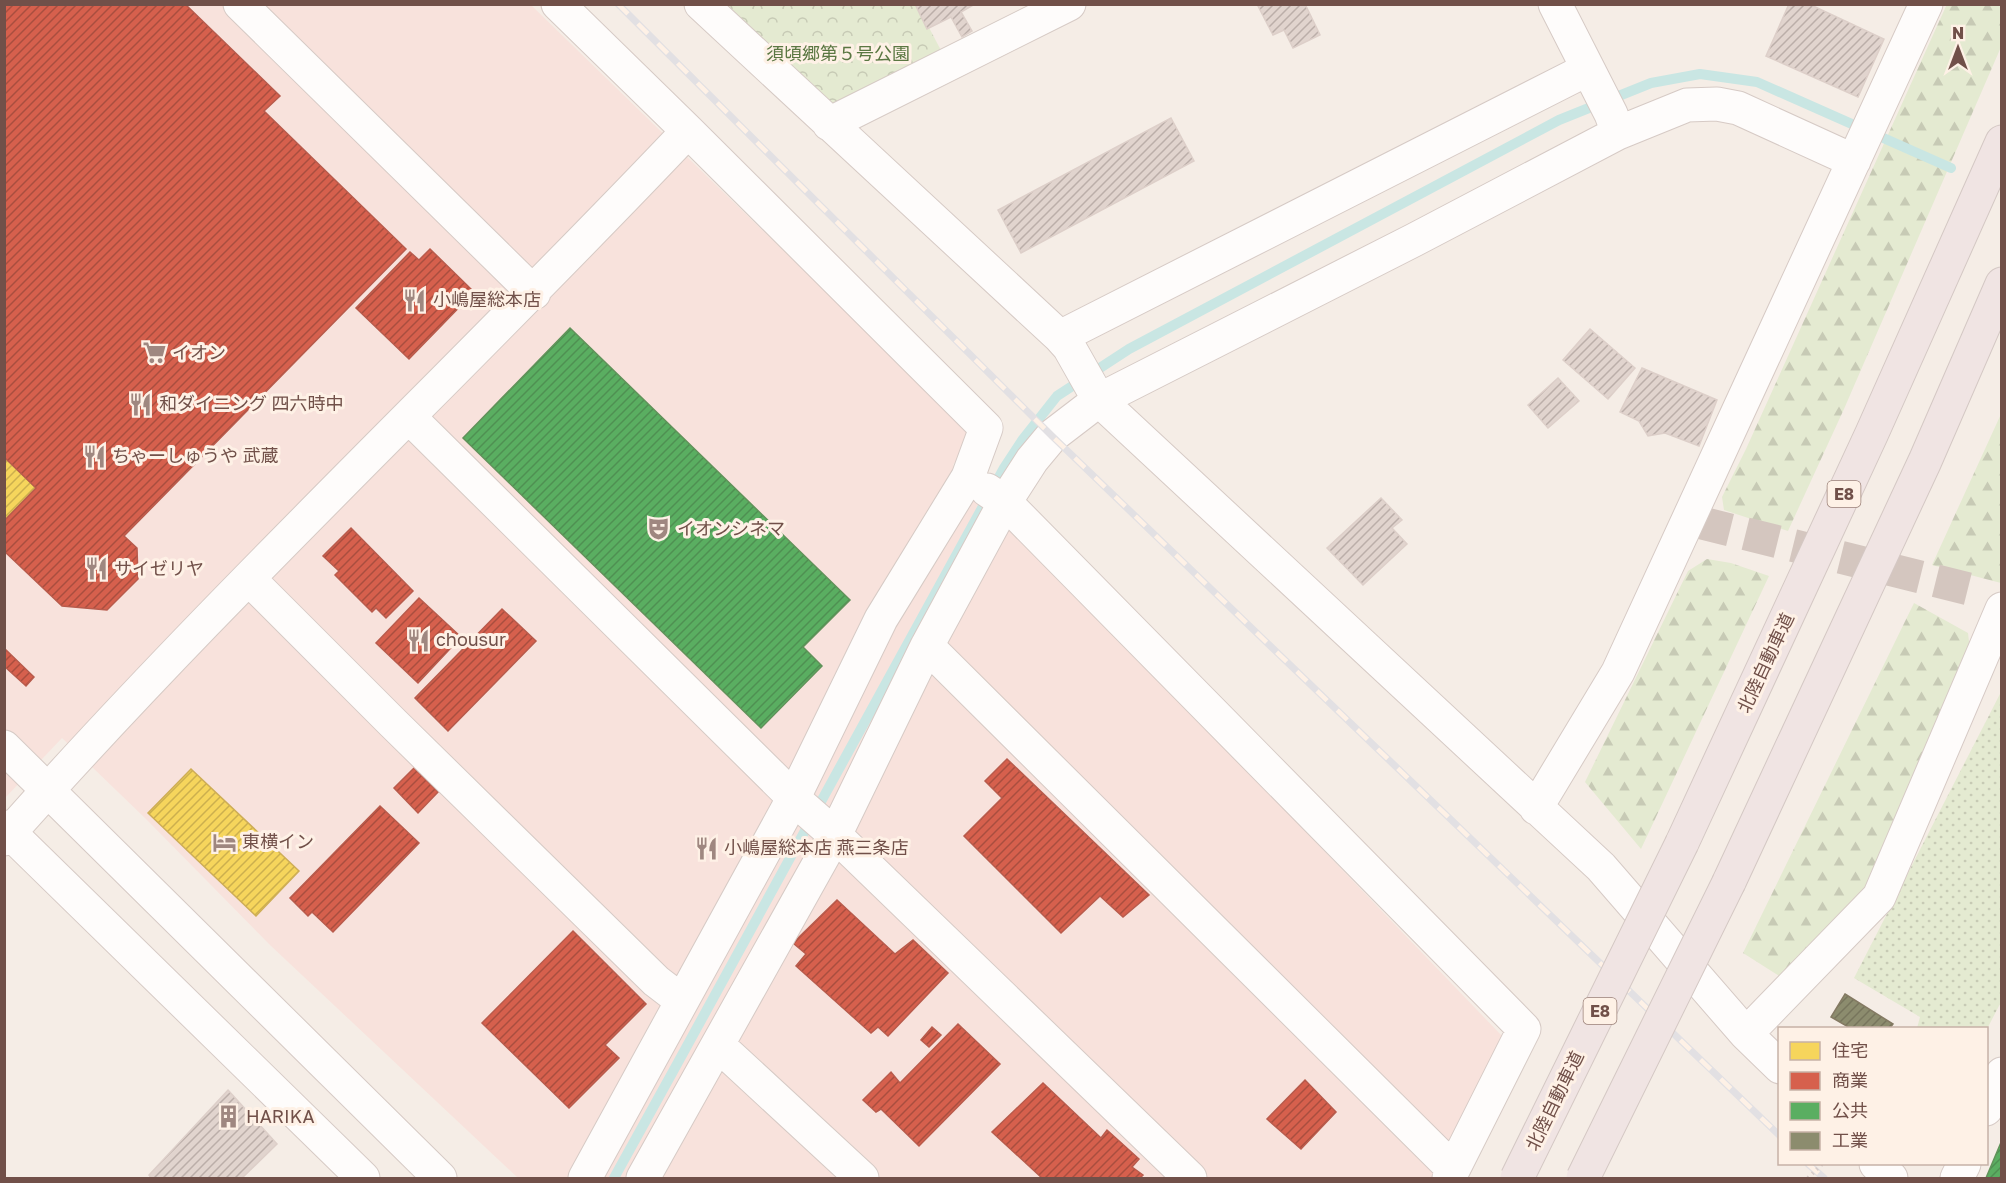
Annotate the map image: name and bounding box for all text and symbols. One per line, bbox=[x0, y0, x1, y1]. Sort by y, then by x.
north arrow bbox=[1928, 18, 1988, 78]
text: N bbox=[1952, 23, 1964, 43]
park label: 須頃郷第５号公園 bbox=[766, 42, 910, 64]
restaurant icon: 小嶋屋総本店 bbox=[402, 287, 428, 313]
place label: 小嶋屋総本店 bbox=[433, 288, 541, 310]
supermarket icon: イオン bbox=[141, 340, 167, 366]
place label: イオン bbox=[172, 341, 226, 363]
restaurant icon: 和ダイニング 四六時中 bbox=[128, 391, 154, 417]
place label: 和ダイニング 四六時中 bbox=[159, 392, 344, 414]
restaurant icon: ちゃーしゅうや 武蔵 bbox=[81, 443, 107, 469]
place label: ちゃーしゅうや 武蔵 bbox=[112, 444, 279, 466]
road number: E8 bbox=[1828, 481, 1860, 507]
theatre icon: イオンシネマ bbox=[646, 516, 672, 542]
place label: イオンシネマ bbox=[677, 517, 785, 539]
restaurant icon: サイゼリヤ bbox=[83, 556, 109, 582]
place label: サイゼリヤ bbox=[114, 557, 204, 579]
street label: 北陸自動車道 bbox=[1732, 609, 1798, 716]
restaurant icon: chousur bbox=[405, 627, 431, 653]
place label: chousur bbox=[436, 628, 506, 650]
hotel icon: 東横イン bbox=[211, 829, 237, 855]
place label: 東横イン bbox=[242, 830, 314, 852]
restaurant icon: 小嶋屋総本店 燕三条店 bbox=[693, 835, 719, 861]
place label: 小嶋屋総本店 燕三条店 bbox=[724, 836, 909, 858]
road number: E8 bbox=[1584, 998, 1616, 1024]
legend bbox=[1778, 1027, 1988, 1165]
text: 住宅 bbox=[1832, 1039, 1868, 1061]
street label: 北陸自動車道 bbox=[1521, 1047, 1588, 1154]
text: 商業 bbox=[1832, 1069, 1868, 1091]
text: 公共 bbox=[1832, 1099, 1868, 1121]
building icon: HARIKA bbox=[215, 1104, 241, 1130]
place label: HARIKA bbox=[246, 1105, 314, 1127]
text: 工業 bbox=[1832, 1129, 1868, 1151]

